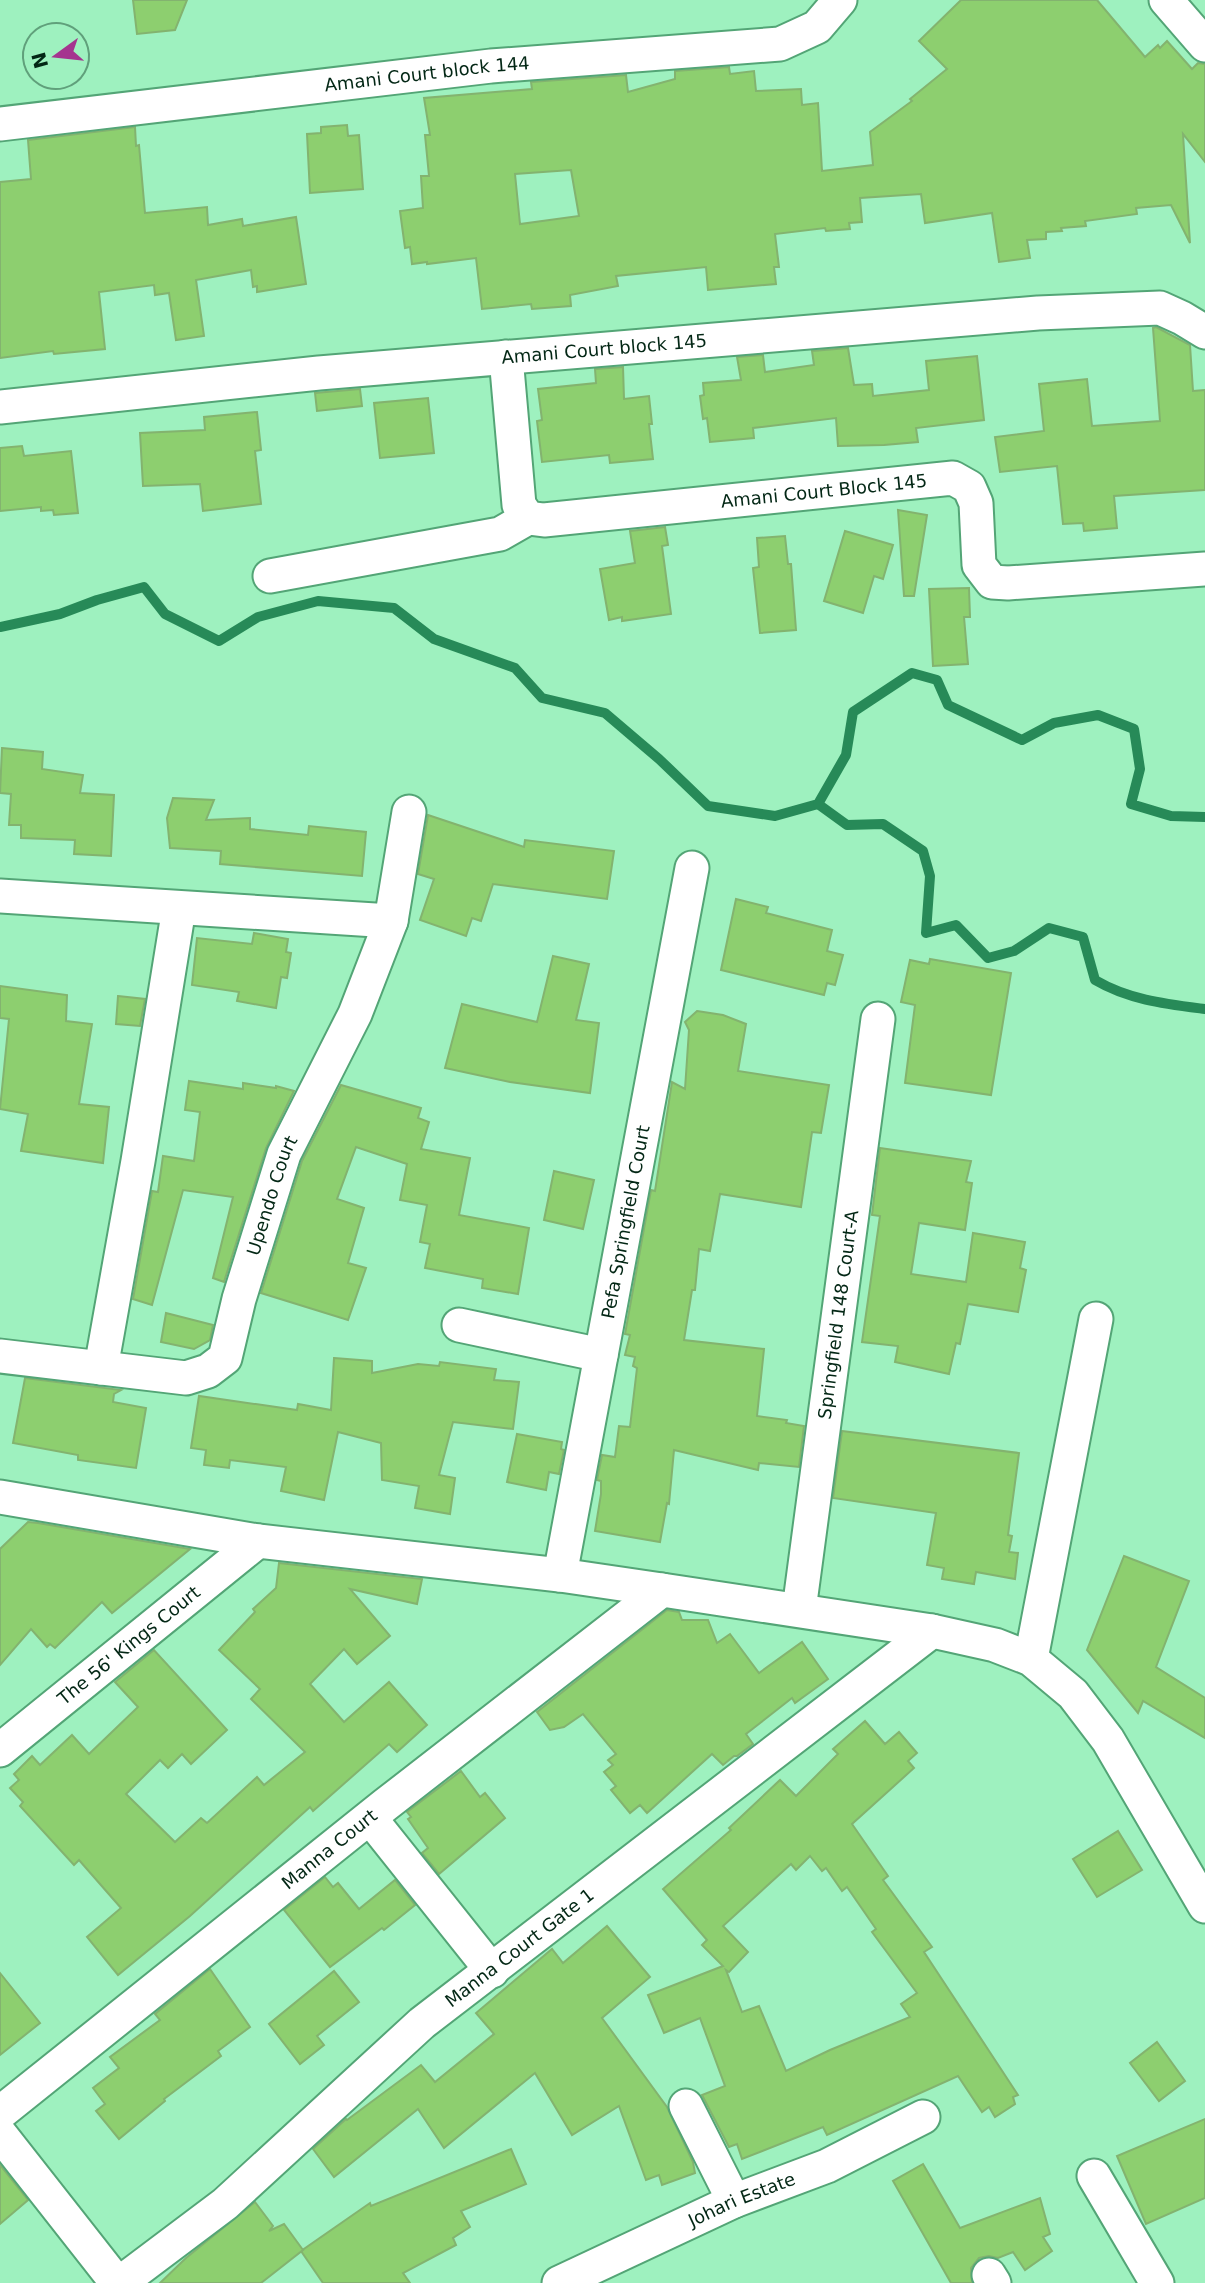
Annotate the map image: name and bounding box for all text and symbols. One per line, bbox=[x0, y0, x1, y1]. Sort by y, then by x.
north arrow bbox=[21, 21, 91, 91]
text: N bbox=[27, 50, 52, 71]
street label: Amani Court block 144 bbox=[323, 52, 530, 96]
street label: Amani Court block 145 bbox=[501, 330, 708, 368]
street label: Amani Court Block 145 bbox=[720, 470, 928, 512]
street label: Pefa Springfield Court bbox=[597, 1123, 654, 1321]
street label: Upendo Court bbox=[242, 1132, 302, 1258]
street label: Springfield 148 Court-A bbox=[814, 1208, 862, 1420]
street label: The 56' Kings Court bbox=[52, 1581, 204, 1710]
street label: Manna Court bbox=[277, 1805, 381, 1893]
street label: Manna Court Gate 1 bbox=[441, 1884, 598, 2011]
street label: Johari Estate bbox=[684, 2168, 798, 2231]

